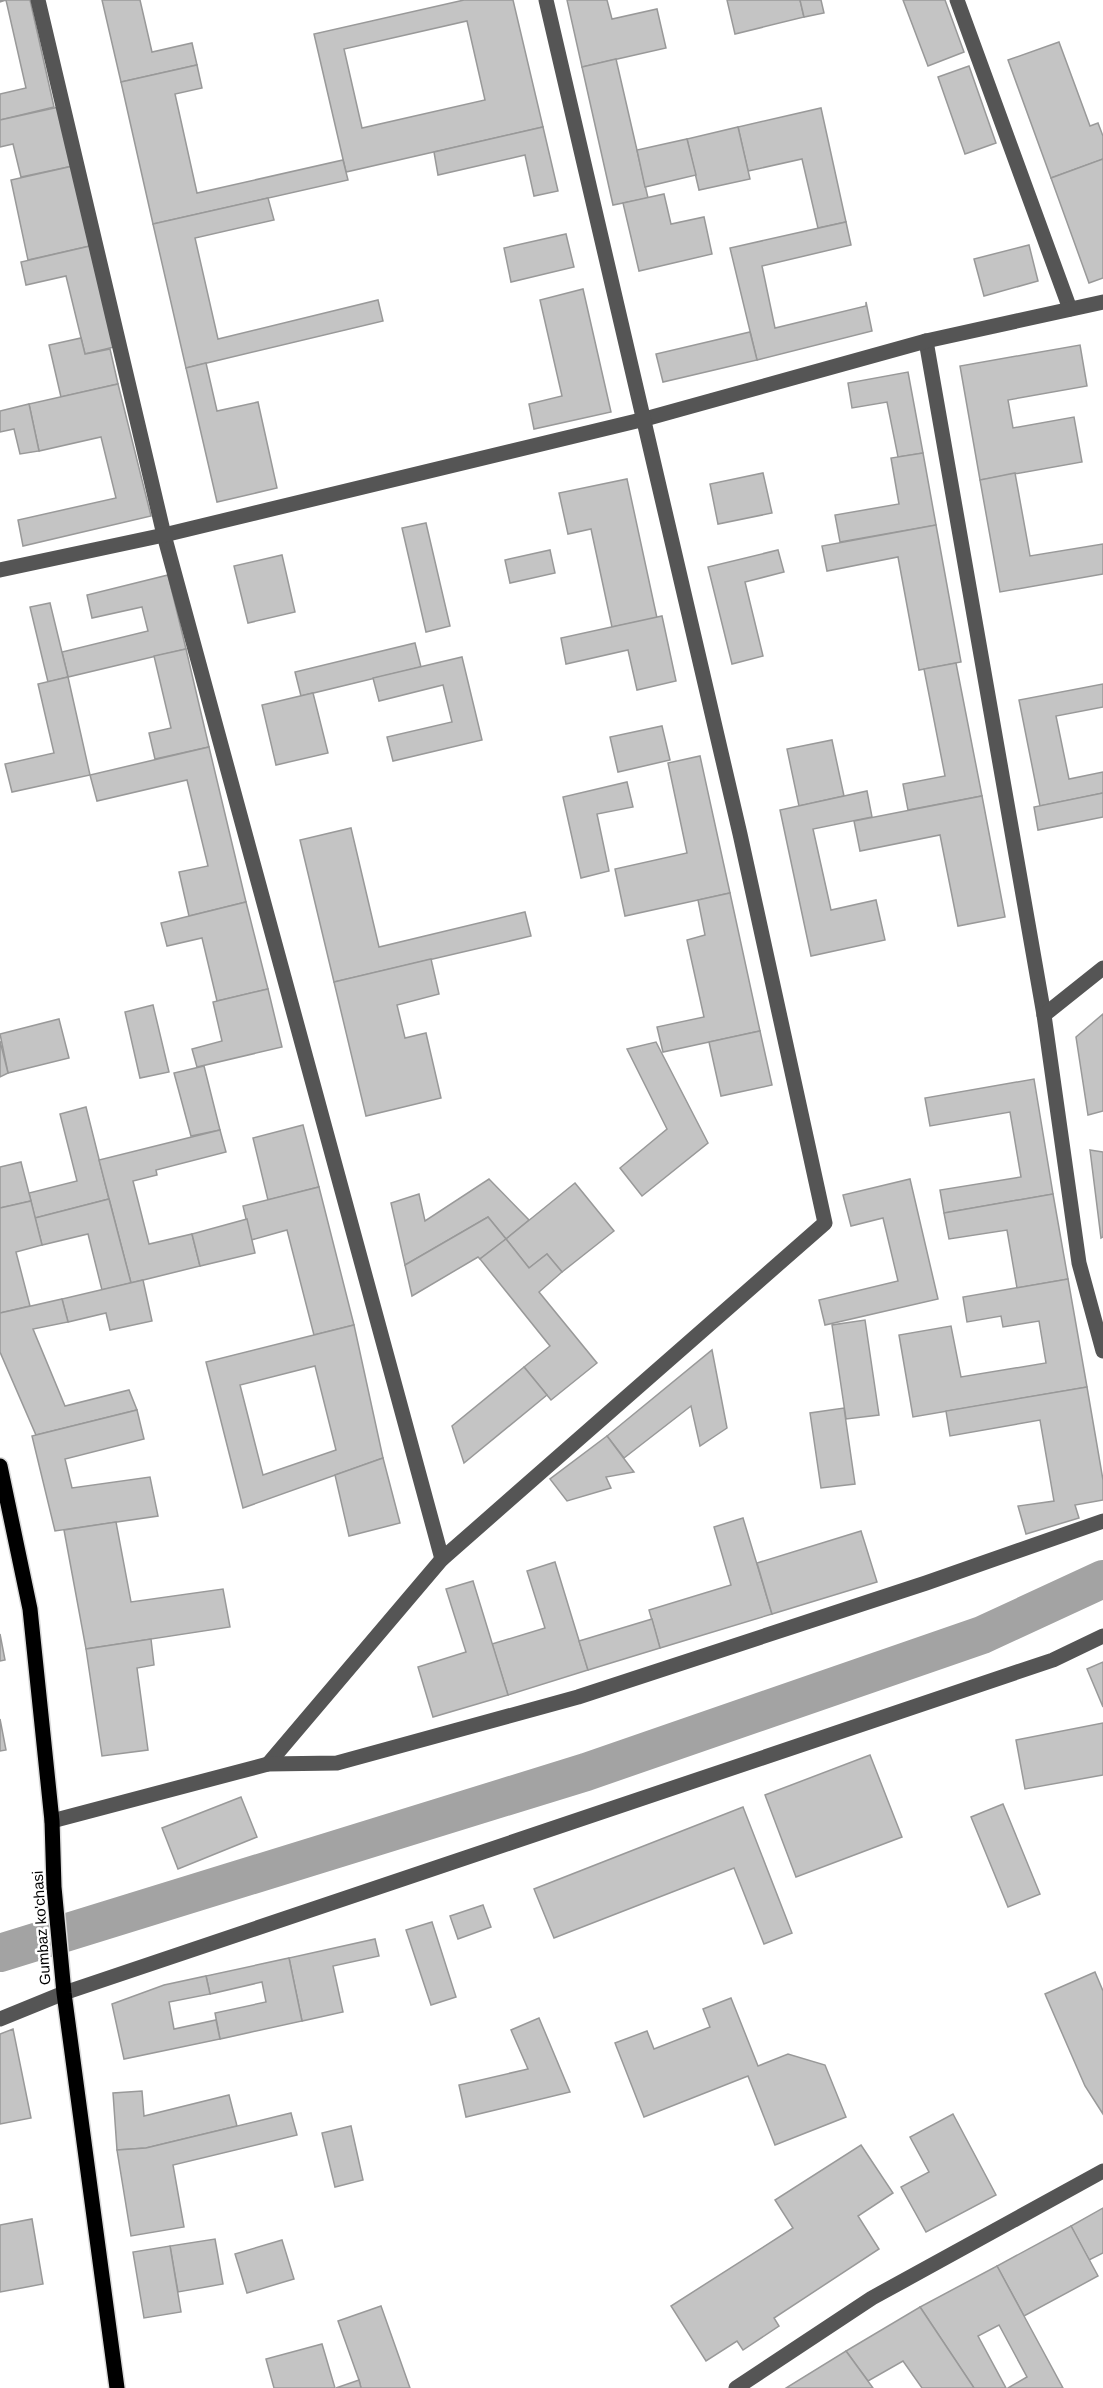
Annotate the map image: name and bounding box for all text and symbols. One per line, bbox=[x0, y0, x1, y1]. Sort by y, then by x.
street label: Gumbaz ko'chasi bbox=[29, 1870, 53, 1986]

